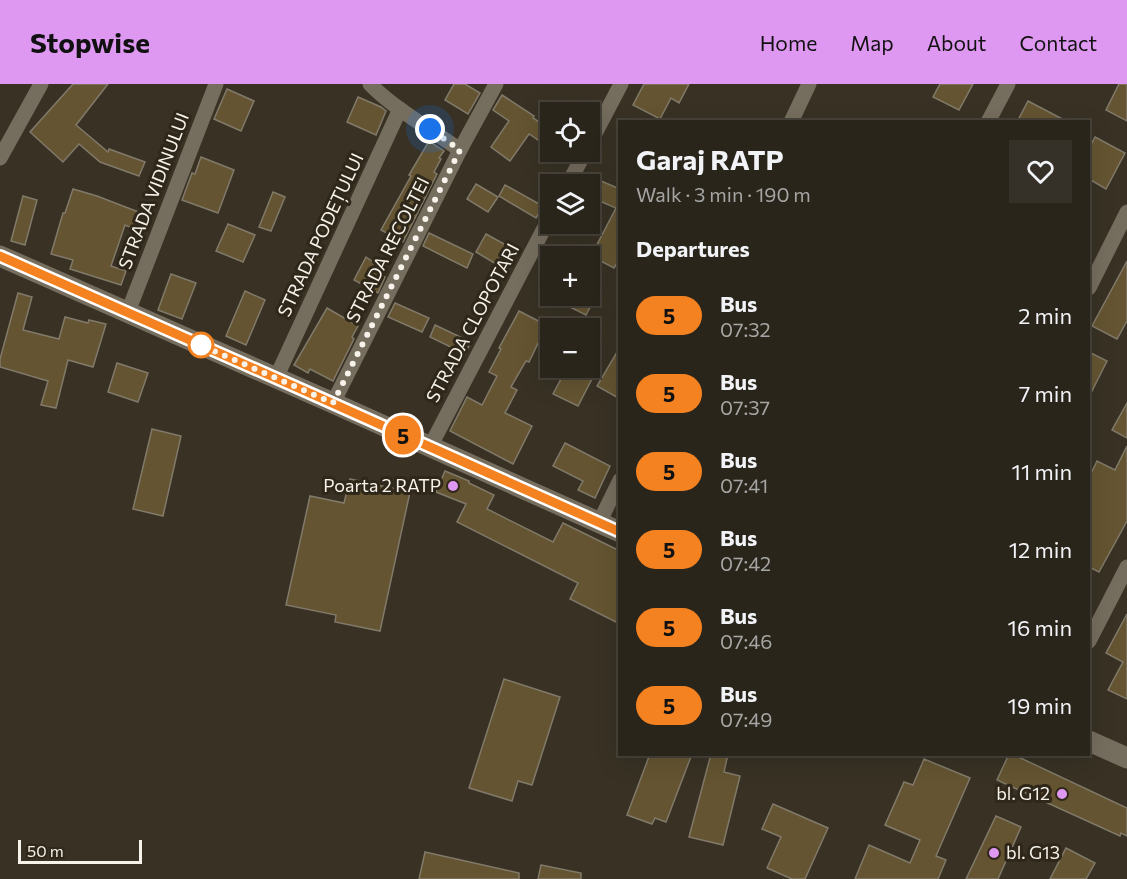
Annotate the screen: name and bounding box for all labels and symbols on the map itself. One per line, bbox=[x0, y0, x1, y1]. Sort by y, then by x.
street label: STRADA VIDINULUI bbox=[113, 109, 193, 272]
your location bbox=[415, 114, 445, 144]
street label: STRADA PODEȚULUI bbox=[273, 149, 369, 320]
street label: STRADA RECOLTEI bbox=[341, 173, 433, 326]
street label: STRADA CLOPOTARI bbox=[421, 239, 523, 406]
unlabelled marker bbox=[188, 332, 214, 358]
line badge: 5 bbox=[384, 416, 422, 454]
place label: Poarta 2 RATP bbox=[323, 474, 441, 496]
marker: Poarta 2 RATP bbox=[446, 479, 460, 493]
place label: bl. G12 bbox=[996, 782, 1050, 804]
marker: bl. G12 bbox=[1055, 787, 1069, 801]
scale bar bbox=[18, 837, 142, 864]
place label: bl. G13 bbox=[1006, 841, 1060, 863]
marker: bl. G13 bbox=[987, 846, 1001, 860]

